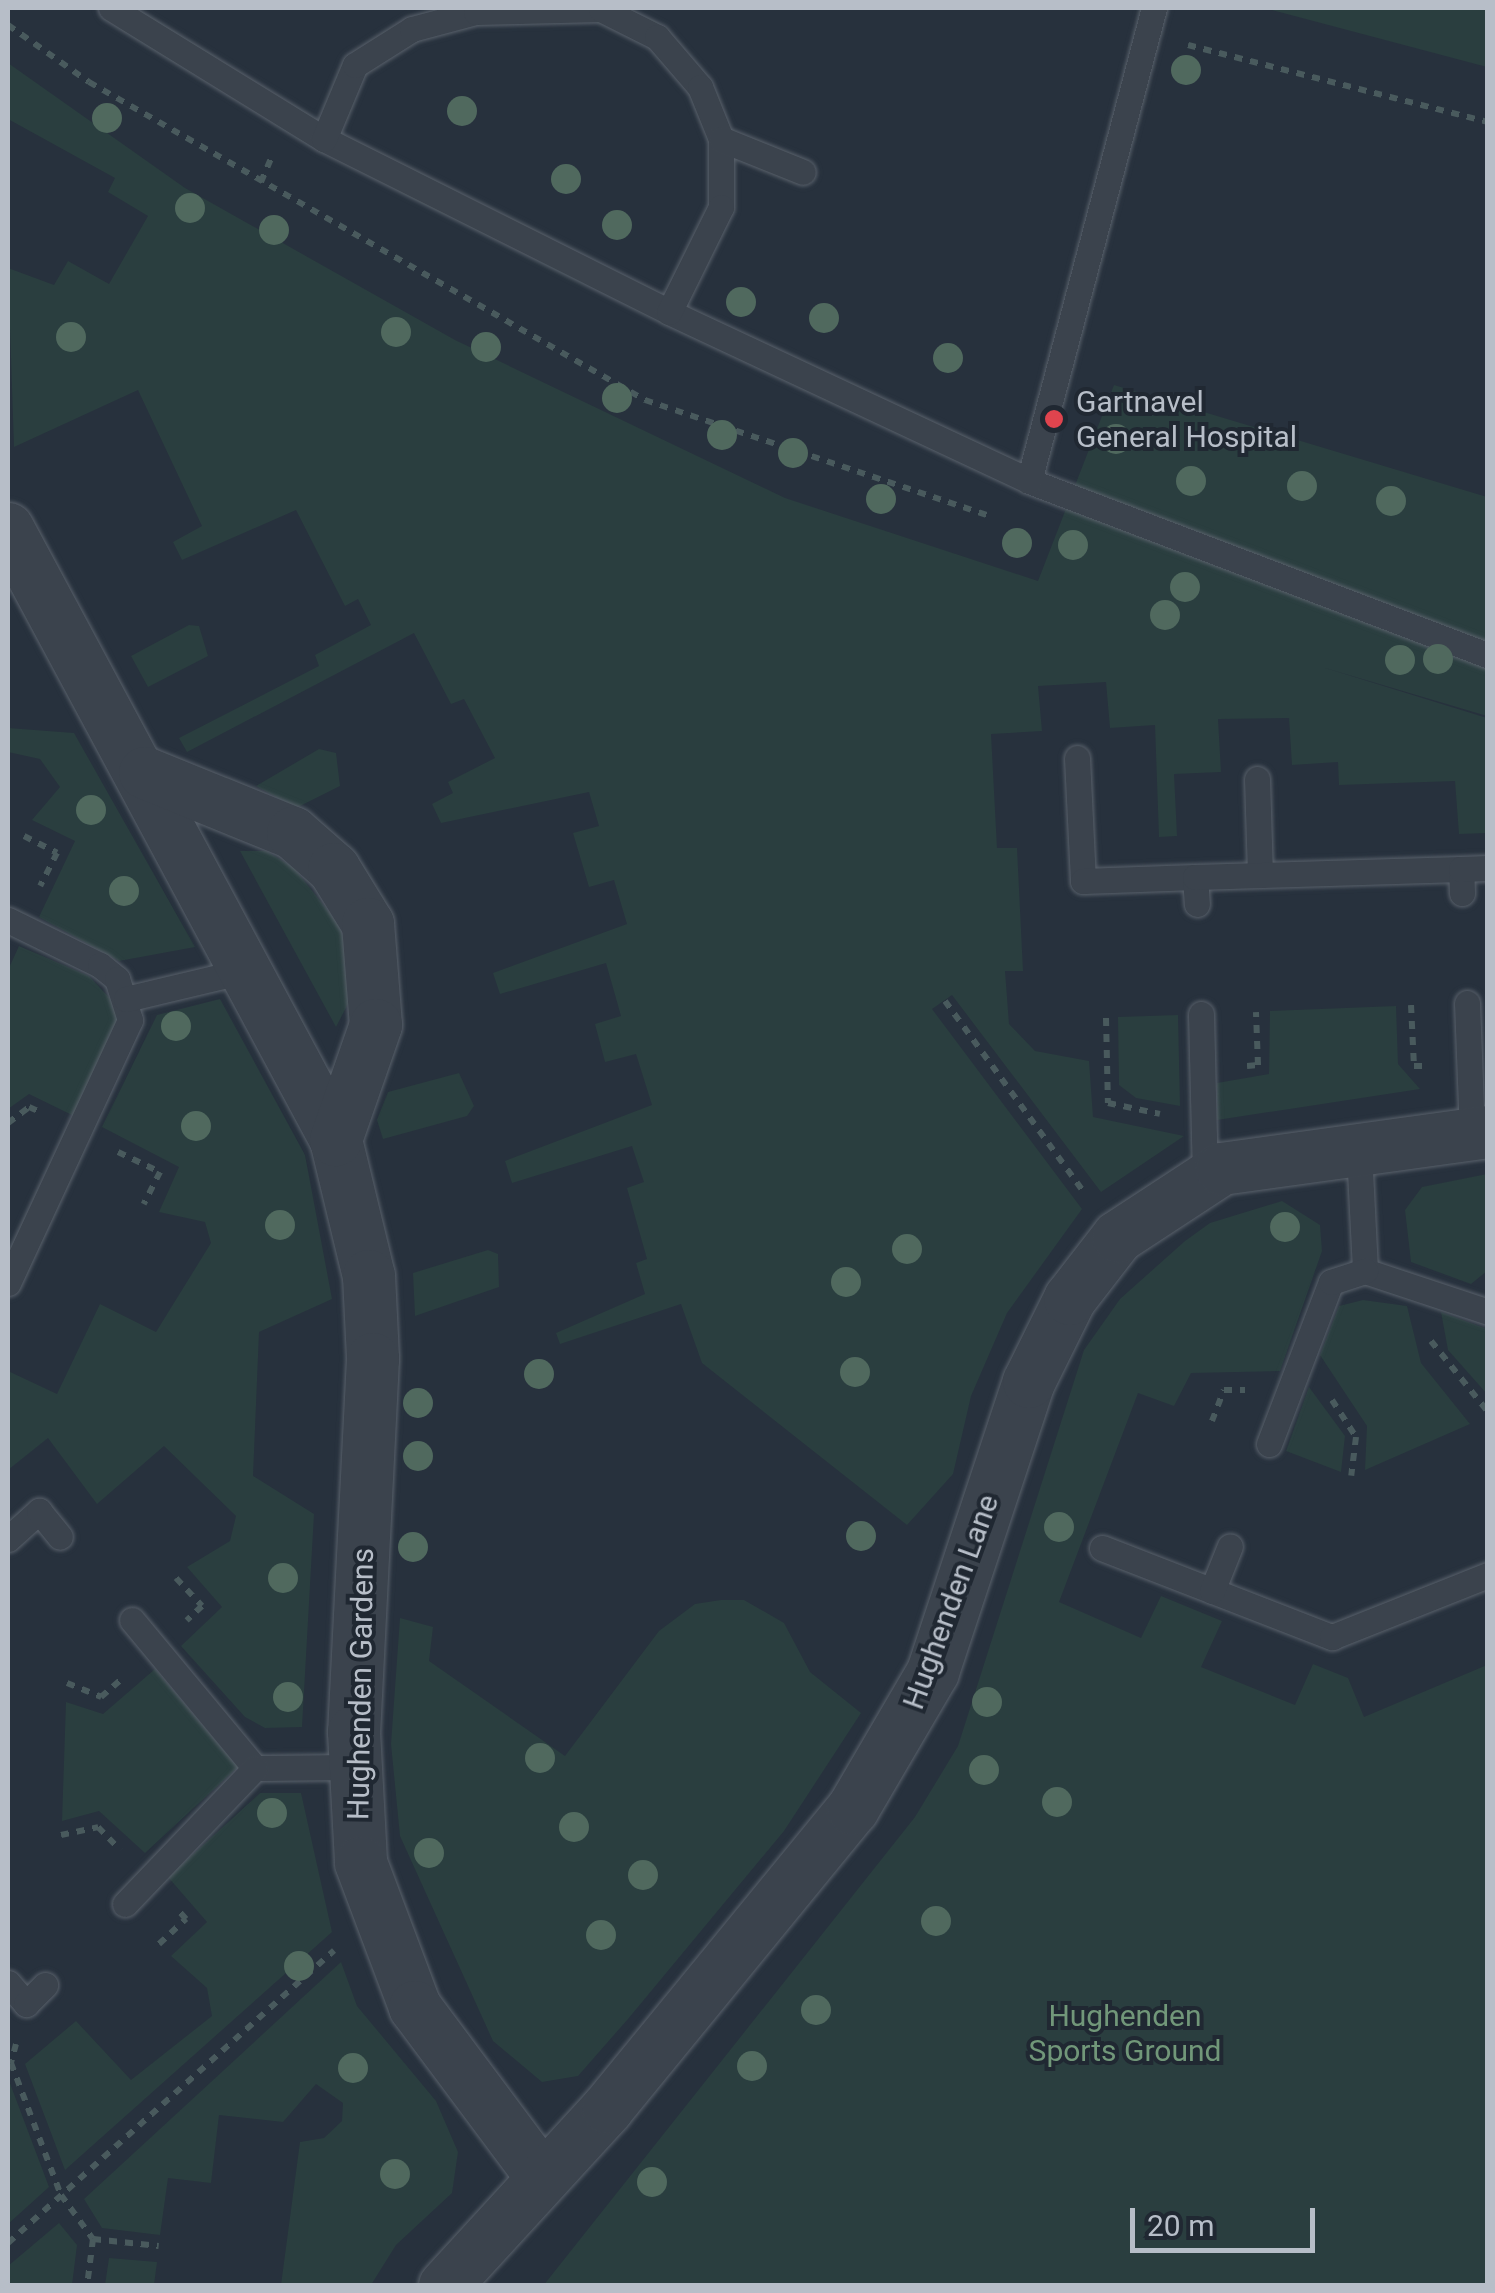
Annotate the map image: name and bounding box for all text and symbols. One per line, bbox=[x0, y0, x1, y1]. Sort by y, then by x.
place label: Gartnavel General Hospital bbox=[1076, 384, 1297, 454]
marker: Gartnavel General Hospital bbox=[1041, 406, 1067, 432]
street label: Hughenden Lane bbox=[896, 1490, 1006, 1714]
street label: Hughenden Gardens bbox=[341, 1548, 381, 1820]
park label: Hughenden Sports Ground bbox=[1029, 1998, 1221, 2068]
scale bar bbox=[1135, 2188, 1320, 2250]
text: 20 m bbox=[1147, 2208, 1214, 2243]

